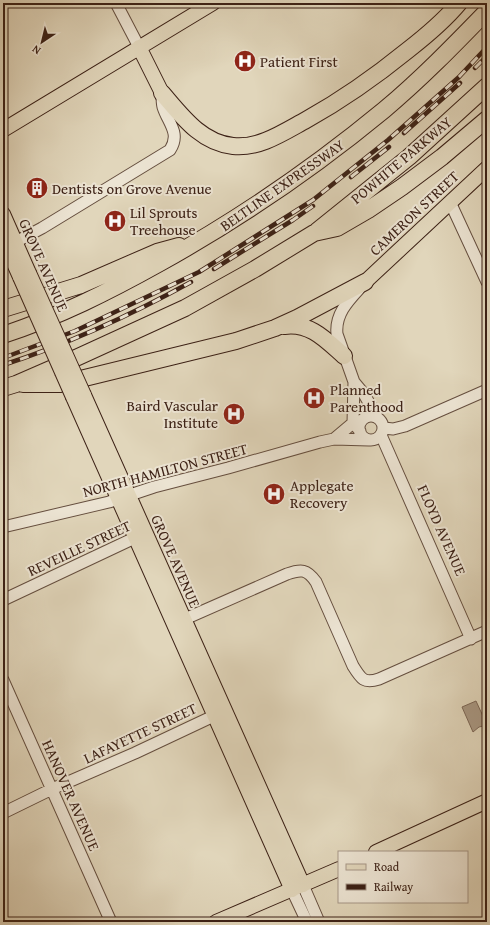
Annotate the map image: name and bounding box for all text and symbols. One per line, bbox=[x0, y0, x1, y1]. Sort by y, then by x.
north arrow bbox=[22, 22, 62, 62]
text: N bbox=[28, 41, 44, 59]
hospital icon: Patient First bbox=[232, 48, 258, 74]
place label: Patient First bbox=[260, 51, 338, 72]
street label: POWHITE PARKWAY bbox=[346, 111, 456, 209]
street label: BELTLINE EXPRESSWAY bbox=[215, 134, 349, 236]
street label: CAMERON STREET bbox=[365, 166, 464, 260]
building icon: Dentists on Grove Avenue bbox=[24, 175, 50, 201]
place label: Dentists on Grove Avenue bbox=[52, 178, 212, 199]
place label: Lil Sprouts Treehouse bbox=[130, 202, 197, 240]
hospital icon: Lil Sprouts Treehouse bbox=[102, 208, 128, 234]
street label: GROVE AVENUE bbox=[14, 215, 74, 315]
place label: Planned Parenthood bbox=[330, 379, 404, 417]
hospital icon: Planned Parenthood bbox=[301, 385, 327, 411]
place label: Baird Vascular Institute bbox=[127, 395, 218, 433]
hospital icon: Baird Vascular Institute bbox=[221, 401, 247, 427]
street label: NORTH HAMILTON STREET bbox=[80, 438, 250, 502]
place label: Applegate Recovery bbox=[290, 475, 353, 513]
hospital icon: Applegate Recovery bbox=[261, 481, 287, 507]
street label: FLOYD AVENUE bbox=[413, 481, 472, 579]
street label: GROVE AVENUE bbox=[146, 511, 206, 611]
street label: REVEILLE STREET bbox=[24, 515, 135, 581]
street label: LAFAYETTE STREET bbox=[80, 697, 201, 768]
street label: HANOVER AVENUE bbox=[37, 736, 105, 854]
legend bbox=[338, 851, 468, 903]
text: Road bbox=[374, 858, 400, 875]
text: Railway bbox=[374, 878, 413, 895]

